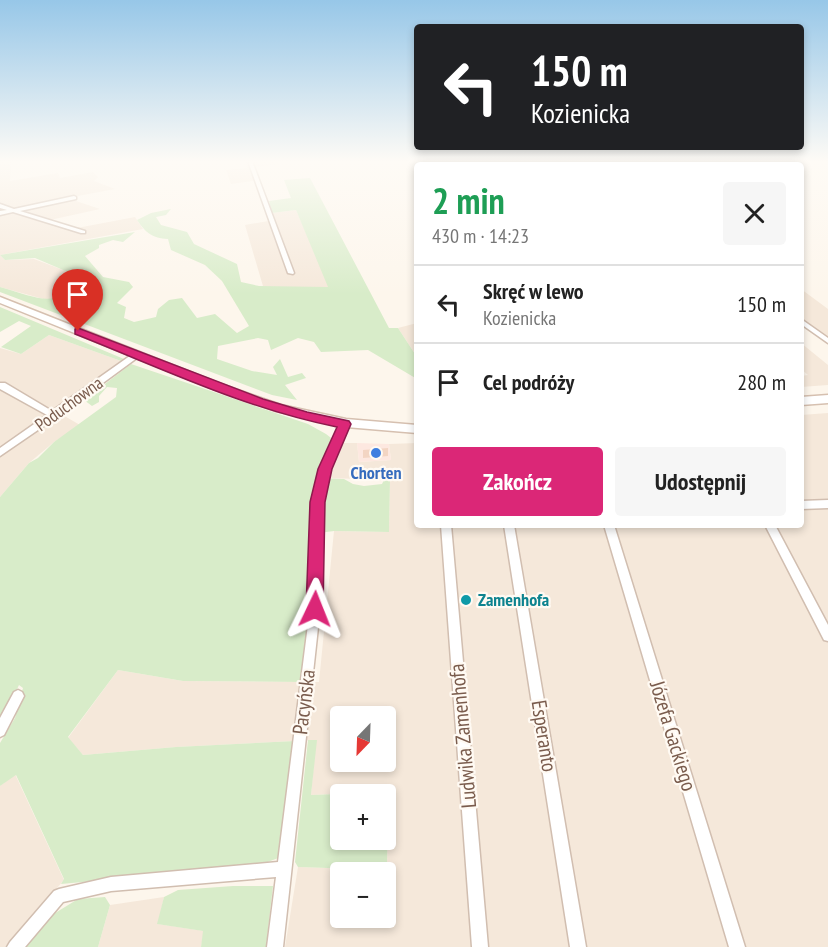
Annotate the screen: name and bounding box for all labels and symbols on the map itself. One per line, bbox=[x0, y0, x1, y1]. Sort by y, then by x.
pin bbox=[52, 269, 103, 331]
street label: Poduchowna bbox=[30, 371, 107, 436]
marker: Chorten bbox=[369, 446, 383, 460]
place label: Chorten bbox=[350, 461, 402, 484]
position arrow bbox=[283, 577, 347, 641]
place label: Zamenhofa bbox=[478, 588, 549, 611]
marker: Zamenhofa bbox=[459, 593, 473, 607]
street label: Ludwika Zamenhofa bbox=[443, 663, 482, 809]
street label: Pacyńska bbox=[286, 668, 321, 736]
street label: Józefa Gackiego bbox=[644, 677, 703, 794]
street label: Esperanto bbox=[526, 698, 563, 774]
north arrow bbox=[330, 706, 396, 772]

